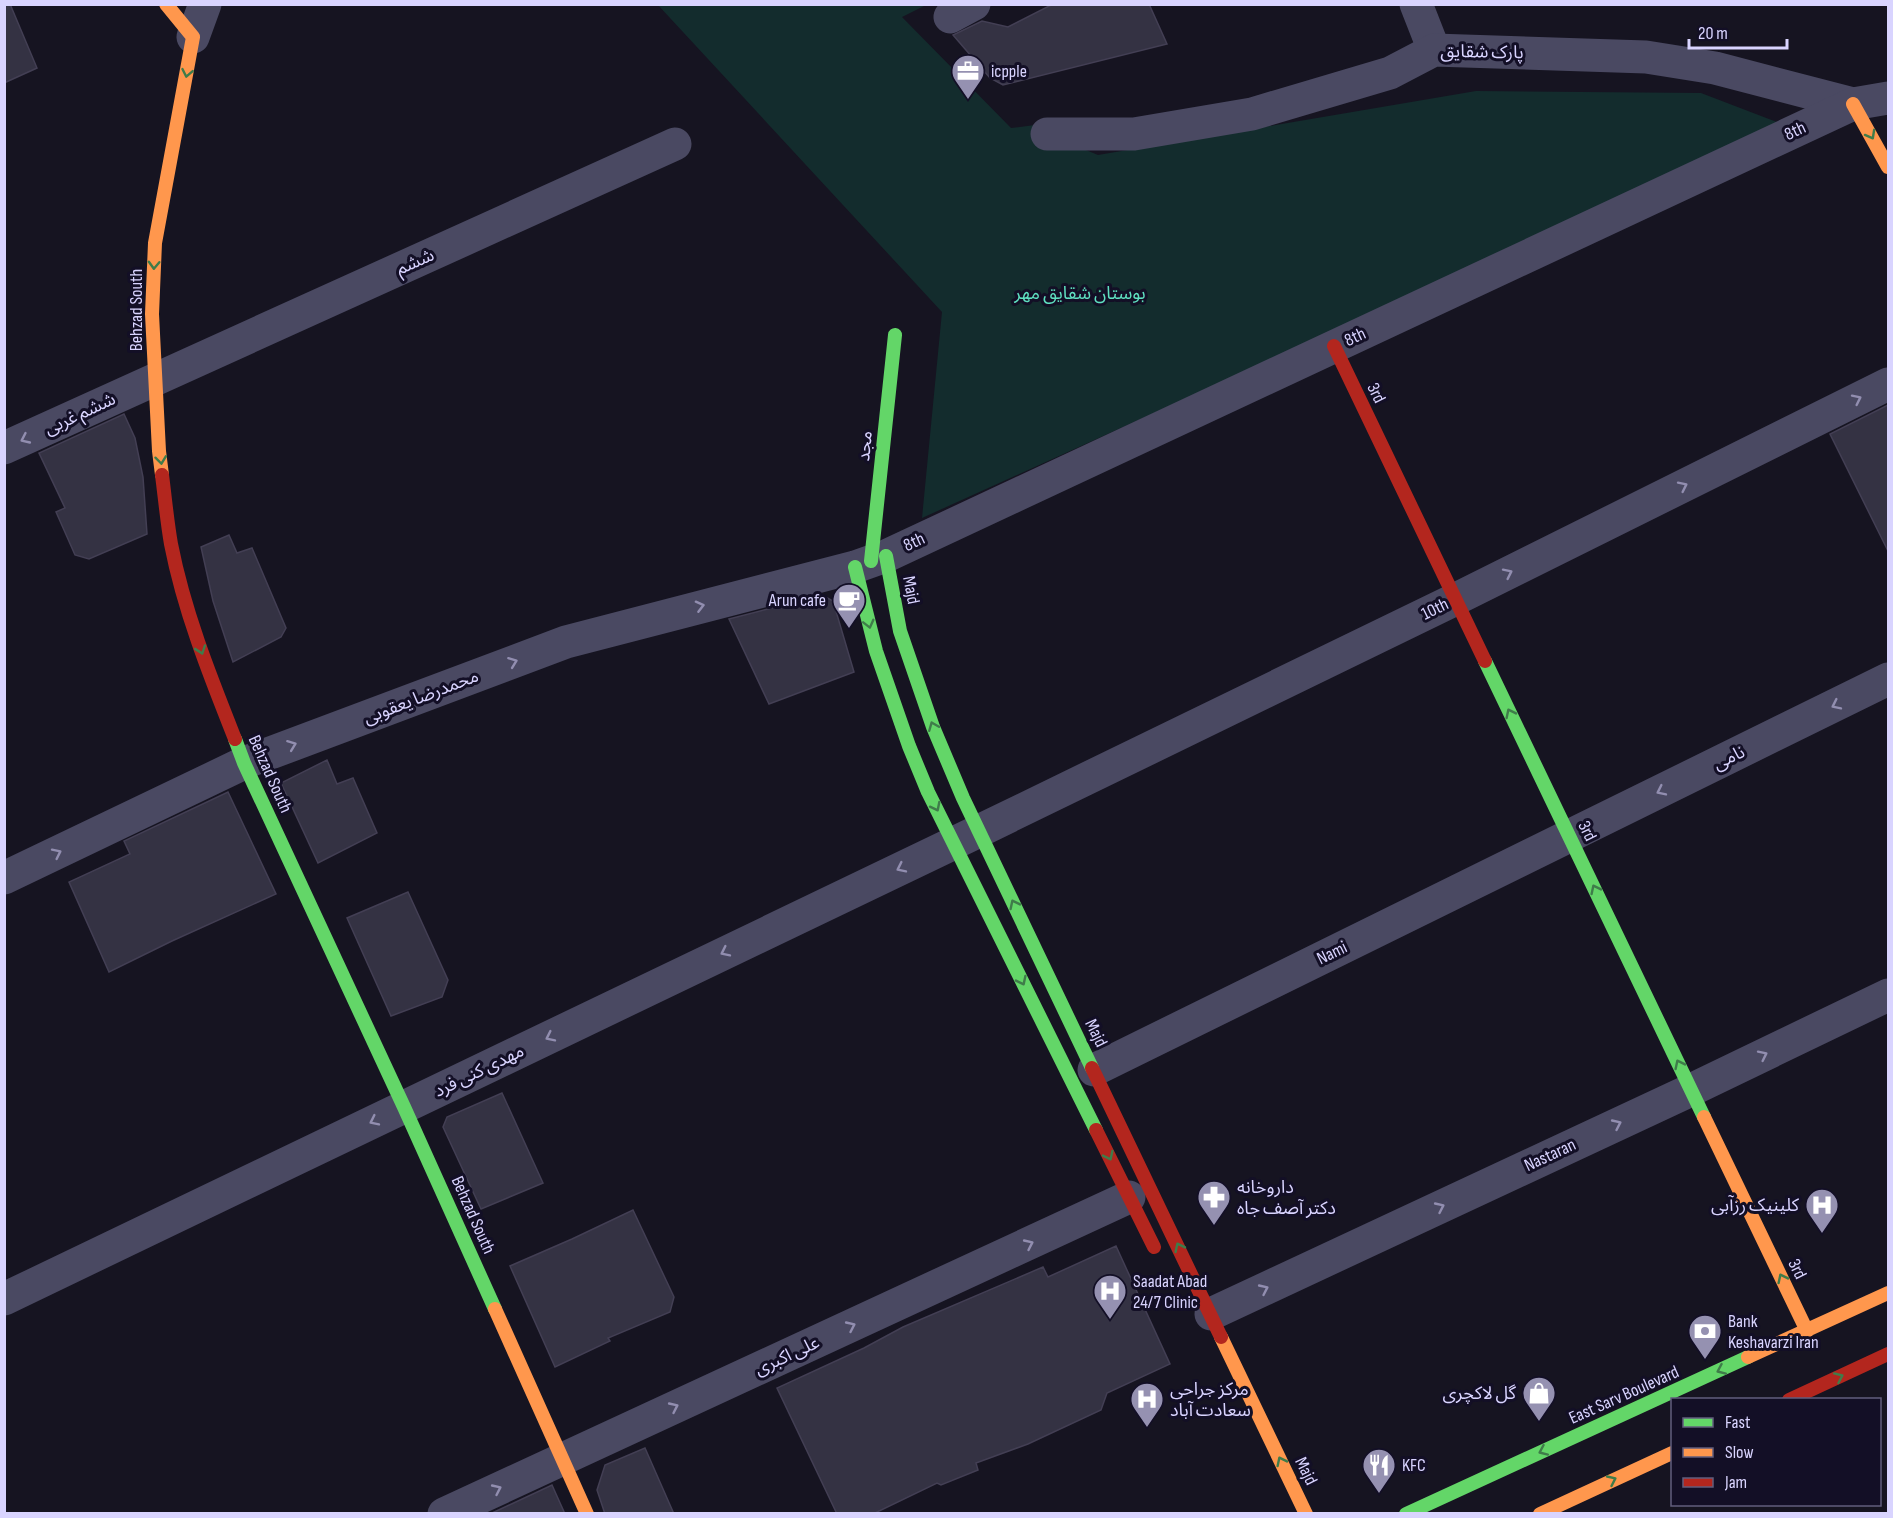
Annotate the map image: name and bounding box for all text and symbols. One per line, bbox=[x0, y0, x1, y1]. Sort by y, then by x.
scale bar bbox=[1689, 12, 1786, 50]
text: 20 m bbox=[1698, 23, 1728, 44]
street label: پارک شقایق bbox=[1440, 41, 1524, 63]
office icon: icpple bbox=[950, 53, 986, 100]
place label: icpple bbox=[991, 61, 1027, 82]
one-way arrow bbox=[181, 68, 193, 78]
street label: 8th bbox=[1781, 117, 1809, 145]
one-way arrow bbox=[1864, 129, 1875, 139]
street label: ششم bbox=[393, 244, 438, 281]
one-way arrow bbox=[148, 261, 161, 270]
street label: Behzad South bbox=[126, 269, 147, 351]
park label: بوستان شقایق مهر bbox=[1013, 283, 1146, 304]
street label: 8th bbox=[1341, 323, 1369, 351]
street label: 3rd bbox=[1362, 379, 1390, 407]
street label: ششم غربی bbox=[41, 388, 120, 441]
one-way arrow bbox=[1851, 395, 1862, 407]
street label: مجد bbox=[853, 430, 877, 462]
one-way arrow bbox=[21, 431, 32, 443]
one-way arrow bbox=[154, 455, 166, 464]
one-way arrow bbox=[1676, 482, 1687, 494]
street label: 8th bbox=[900, 528, 928, 556]
one-way arrow bbox=[1502, 569, 1513, 581]
street label: Majd bbox=[898, 574, 924, 606]
cafe icon: Arun cafe bbox=[831, 582, 867, 629]
place label: Arun cafe bbox=[768, 590, 826, 611]
street label: 10th bbox=[1418, 594, 1452, 624]
one-way arrow bbox=[695, 601, 705, 614]
one-way arrow bbox=[862, 619, 875, 629]
one-way arrow bbox=[193, 644, 206, 655]
one-way arrow bbox=[508, 656, 518, 669]
street label: محمدرضا یعقوبی bbox=[360, 665, 482, 729]
one-way arrow bbox=[1831, 698, 1842, 710]
one-way arrow bbox=[1506, 708, 1518, 719]
one-way arrow bbox=[928, 722, 940, 733]
street label: Behzad South bbox=[244, 732, 296, 816]
one-way arrow bbox=[286, 740, 296, 753]
street label: نامی bbox=[1710, 741, 1748, 775]
one-way arrow bbox=[1656, 784, 1667, 796]
one-way arrow bbox=[928, 800, 940, 811]
street label: 3rd bbox=[1573, 817, 1601, 845]
one-way arrow bbox=[51, 848, 62, 860]
one-way arrow bbox=[896, 860, 907, 872]
one-way arrow bbox=[1590, 884, 1602, 895]
one-way arrow bbox=[1010, 899, 1022, 910]
street label: Nami bbox=[1313, 937, 1351, 969]
one-way arrow bbox=[721, 945, 732, 957]
one-way arrow bbox=[1015, 975, 1027, 986]
street label: Majd bbox=[1080, 1016, 1112, 1050]
one-way arrow bbox=[545, 1029, 556, 1041]
street label: مهدی کنی فرد bbox=[431, 1040, 527, 1102]
one-way arrow bbox=[1756, 1051, 1767, 1063]
one-way arrow bbox=[1675, 1060, 1686, 1071]
one-way arrow bbox=[369, 1114, 380, 1126]
one-way arrow bbox=[1611, 1120, 1622, 1132]
street label: Nastaran bbox=[1521, 1134, 1579, 1176]
one-way arrow bbox=[1101, 1150, 1113, 1161]
street label: Behzad South bbox=[447, 1173, 499, 1257]
place label: داروخانه دکتر آصف جاه bbox=[1237, 1177, 1336, 1219]
pharmacy icon: داروخانه دکتر آصف جاه bbox=[1196, 1179, 1232, 1226]
hospital icon: کلینیک رزآبی bbox=[1804, 1187, 1840, 1234]
place label: کلینیک رزآبی bbox=[1711, 1195, 1800, 1216]
one-way arrow bbox=[1434, 1202, 1445, 1214]
one-way arrow bbox=[1022, 1239, 1033, 1251]
one-way arrow bbox=[1174, 1242, 1186, 1253]
street label: 3rd bbox=[1783, 1255, 1811, 1283]
place label: Saadat Abad 24/7 Clinic bbox=[1133, 1271, 1207, 1313]
hospital icon: Saadat Abad 24/7 Clinic bbox=[1092, 1273, 1128, 1320]
one-way arrow bbox=[1777, 1273, 1789, 1284]
one-way arrow bbox=[1257, 1284, 1268, 1296]
place label: Bank Keshavarzi Iran bbox=[1728, 1311, 1819, 1353]
bank icon: Bank Keshavarzi Iran bbox=[1687, 1313, 1723, 1360]
one-way arrow bbox=[845, 1321, 856, 1333]
street label: علی اکبری bbox=[751, 1332, 823, 1380]
street label: East Sarv Boulevard bbox=[1566, 1361, 1682, 1429]
one-way arrow bbox=[1716, 1363, 1727, 1375]
one-way arrow bbox=[1832, 1372, 1843, 1384]
shop icon: گل لاکچری bbox=[1521, 1375, 1557, 1422]
place label: مرکز جراحی سعادت آباد bbox=[1170, 1379, 1251, 1421]
hospital icon: مرکز جراحی سعادت آباد bbox=[1129, 1381, 1165, 1428]
place label: گل لاکچری bbox=[1442, 1383, 1517, 1404]
legend bbox=[1671, 1398, 1881, 1506]
one-way arrow bbox=[668, 1403, 679, 1415]
text: Fast bbox=[1725, 1412, 1751, 1433]
text: Slow bbox=[1725, 1442, 1754, 1463]
one-way arrow bbox=[1539, 1444, 1550, 1456]
restaurant icon: KFC bbox=[1361, 1447, 1397, 1494]
street label: Majd bbox=[1290, 1454, 1322, 1488]
place label: KFC bbox=[1402, 1455, 1426, 1476]
one-way arrow bbox=[1276, 1456, 1288, 1467]
text: Jam bbox=[1724, 1472, 1747, 1493]
one-way arrow bbox=[1606, 1476, 1617, 1488]
one-way arrow bbox=[491, 1484, 502, 1496]

